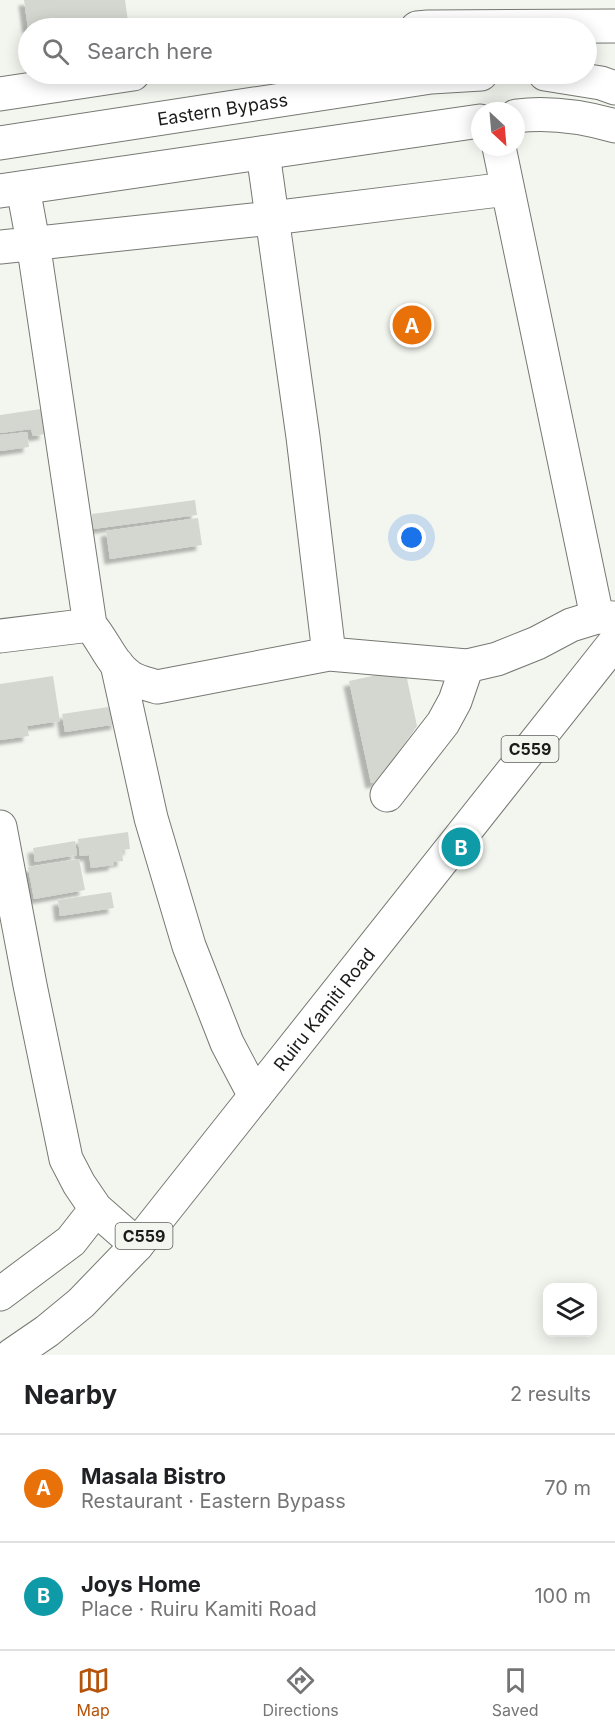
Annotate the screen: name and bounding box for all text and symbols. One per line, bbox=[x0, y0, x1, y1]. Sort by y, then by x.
search box bbox=[18, 18, 597, 84]
icon: search bbox=[39, 35, 72, 68]
text: Search here bbox=[87, 38, 213, 64]
street label: Eastern Bypass bbox=[156, 89, 289, 129]
north arrow bbox=[471, 102, 525, 156]
pin: A bbox=[392, 302, 432, 348]
your location bbox=[397, 523, 426, 552]
road number: C559 bbox=[502, 736, 558, 762]
pin: B bbox=[442, 824, 480, 870]
street label: Ruiru Kamiti Road bbox=[269, 944, 379, 1075]
road number: C559 bbox=[116, 1223, 172, 1249]
map controls bbox=[543, 1283, 597, 1337]
button: layers bbox=[543, 1283, 597, 1337]
text: Nearby bbox=[24, 1379, 117, 1410]
text: 2 results bbox=[510, 1382, 591, 1406]
text: Masala Bistro bbox=[81, 1463, 226, 1489]
text: A bbox=[36, 1476, 51, 1500]
text: 70 m bbox=[544, 1476, 591, 1500]
text: Restaurant · Eastern Bypass bbox=[81, 1489, 346, 1513]
text: Joys Home bbox=[81, 1571, 201, 1597]
text: B bbox=[37, 1584, 50, 1608]
text: 100 m bbox=[534, 1584, 591, 1608]
text: Place · Ruiru Kamiti Road bbox=[81, 1597, 317, 1621]
tab: Map bbox=[76, 1664, 110, 1720]
tab: Directions bbox=[263, 1664, 339, 1720]
tab: Saved bbox=[492, 1664, 539, 1720]

